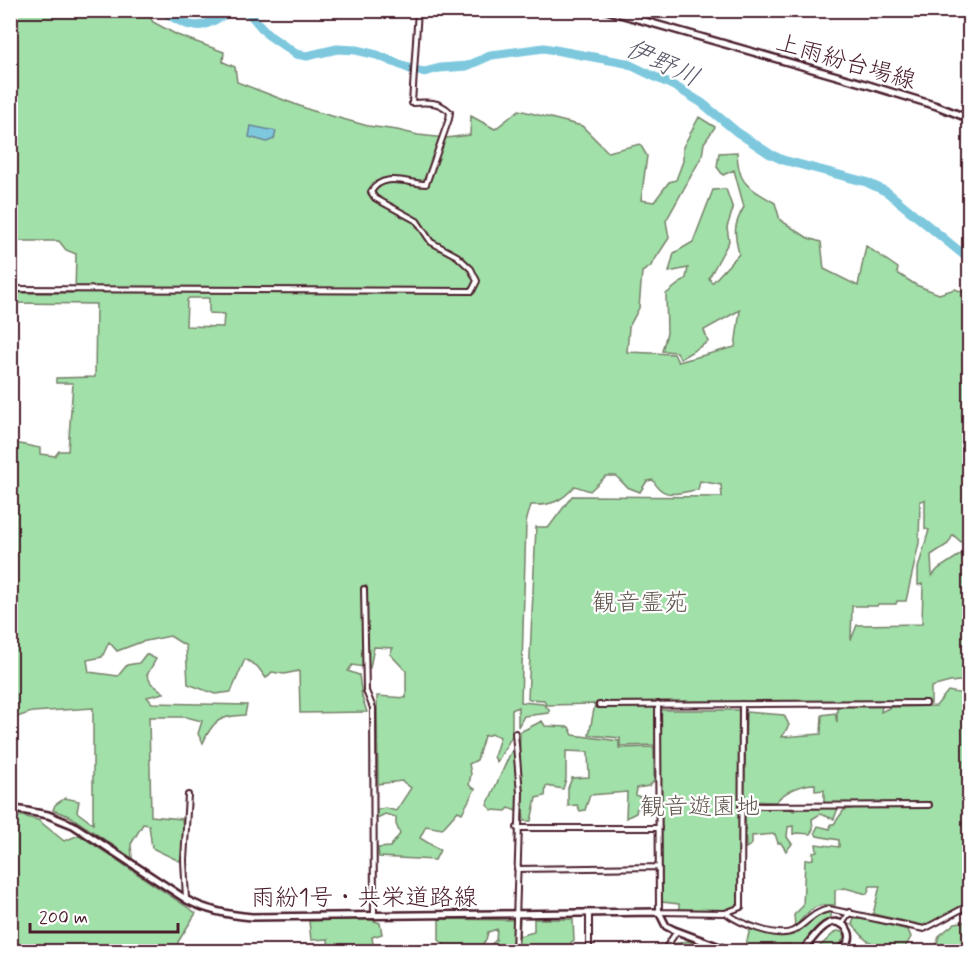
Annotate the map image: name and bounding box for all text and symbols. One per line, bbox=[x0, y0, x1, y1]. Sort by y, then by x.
street label: 上雨紛台場線 bbox=[772, 28, 919, 97]
water label: 伊野川 bbox=[620, 32, 705, 96]
park label: 観音霊苑 bbox=[592, 588, 688, 619]
park label: 観音遊園地 bbox=[640, 792, 760, 823]
street label: 雨紛1号・共栄道路線 bbox=[251, 883, 477, 914]
scale bar bbox=[30, 896, 178, 934]
text: 200 m bbox=[39, 906, 88, 930]

